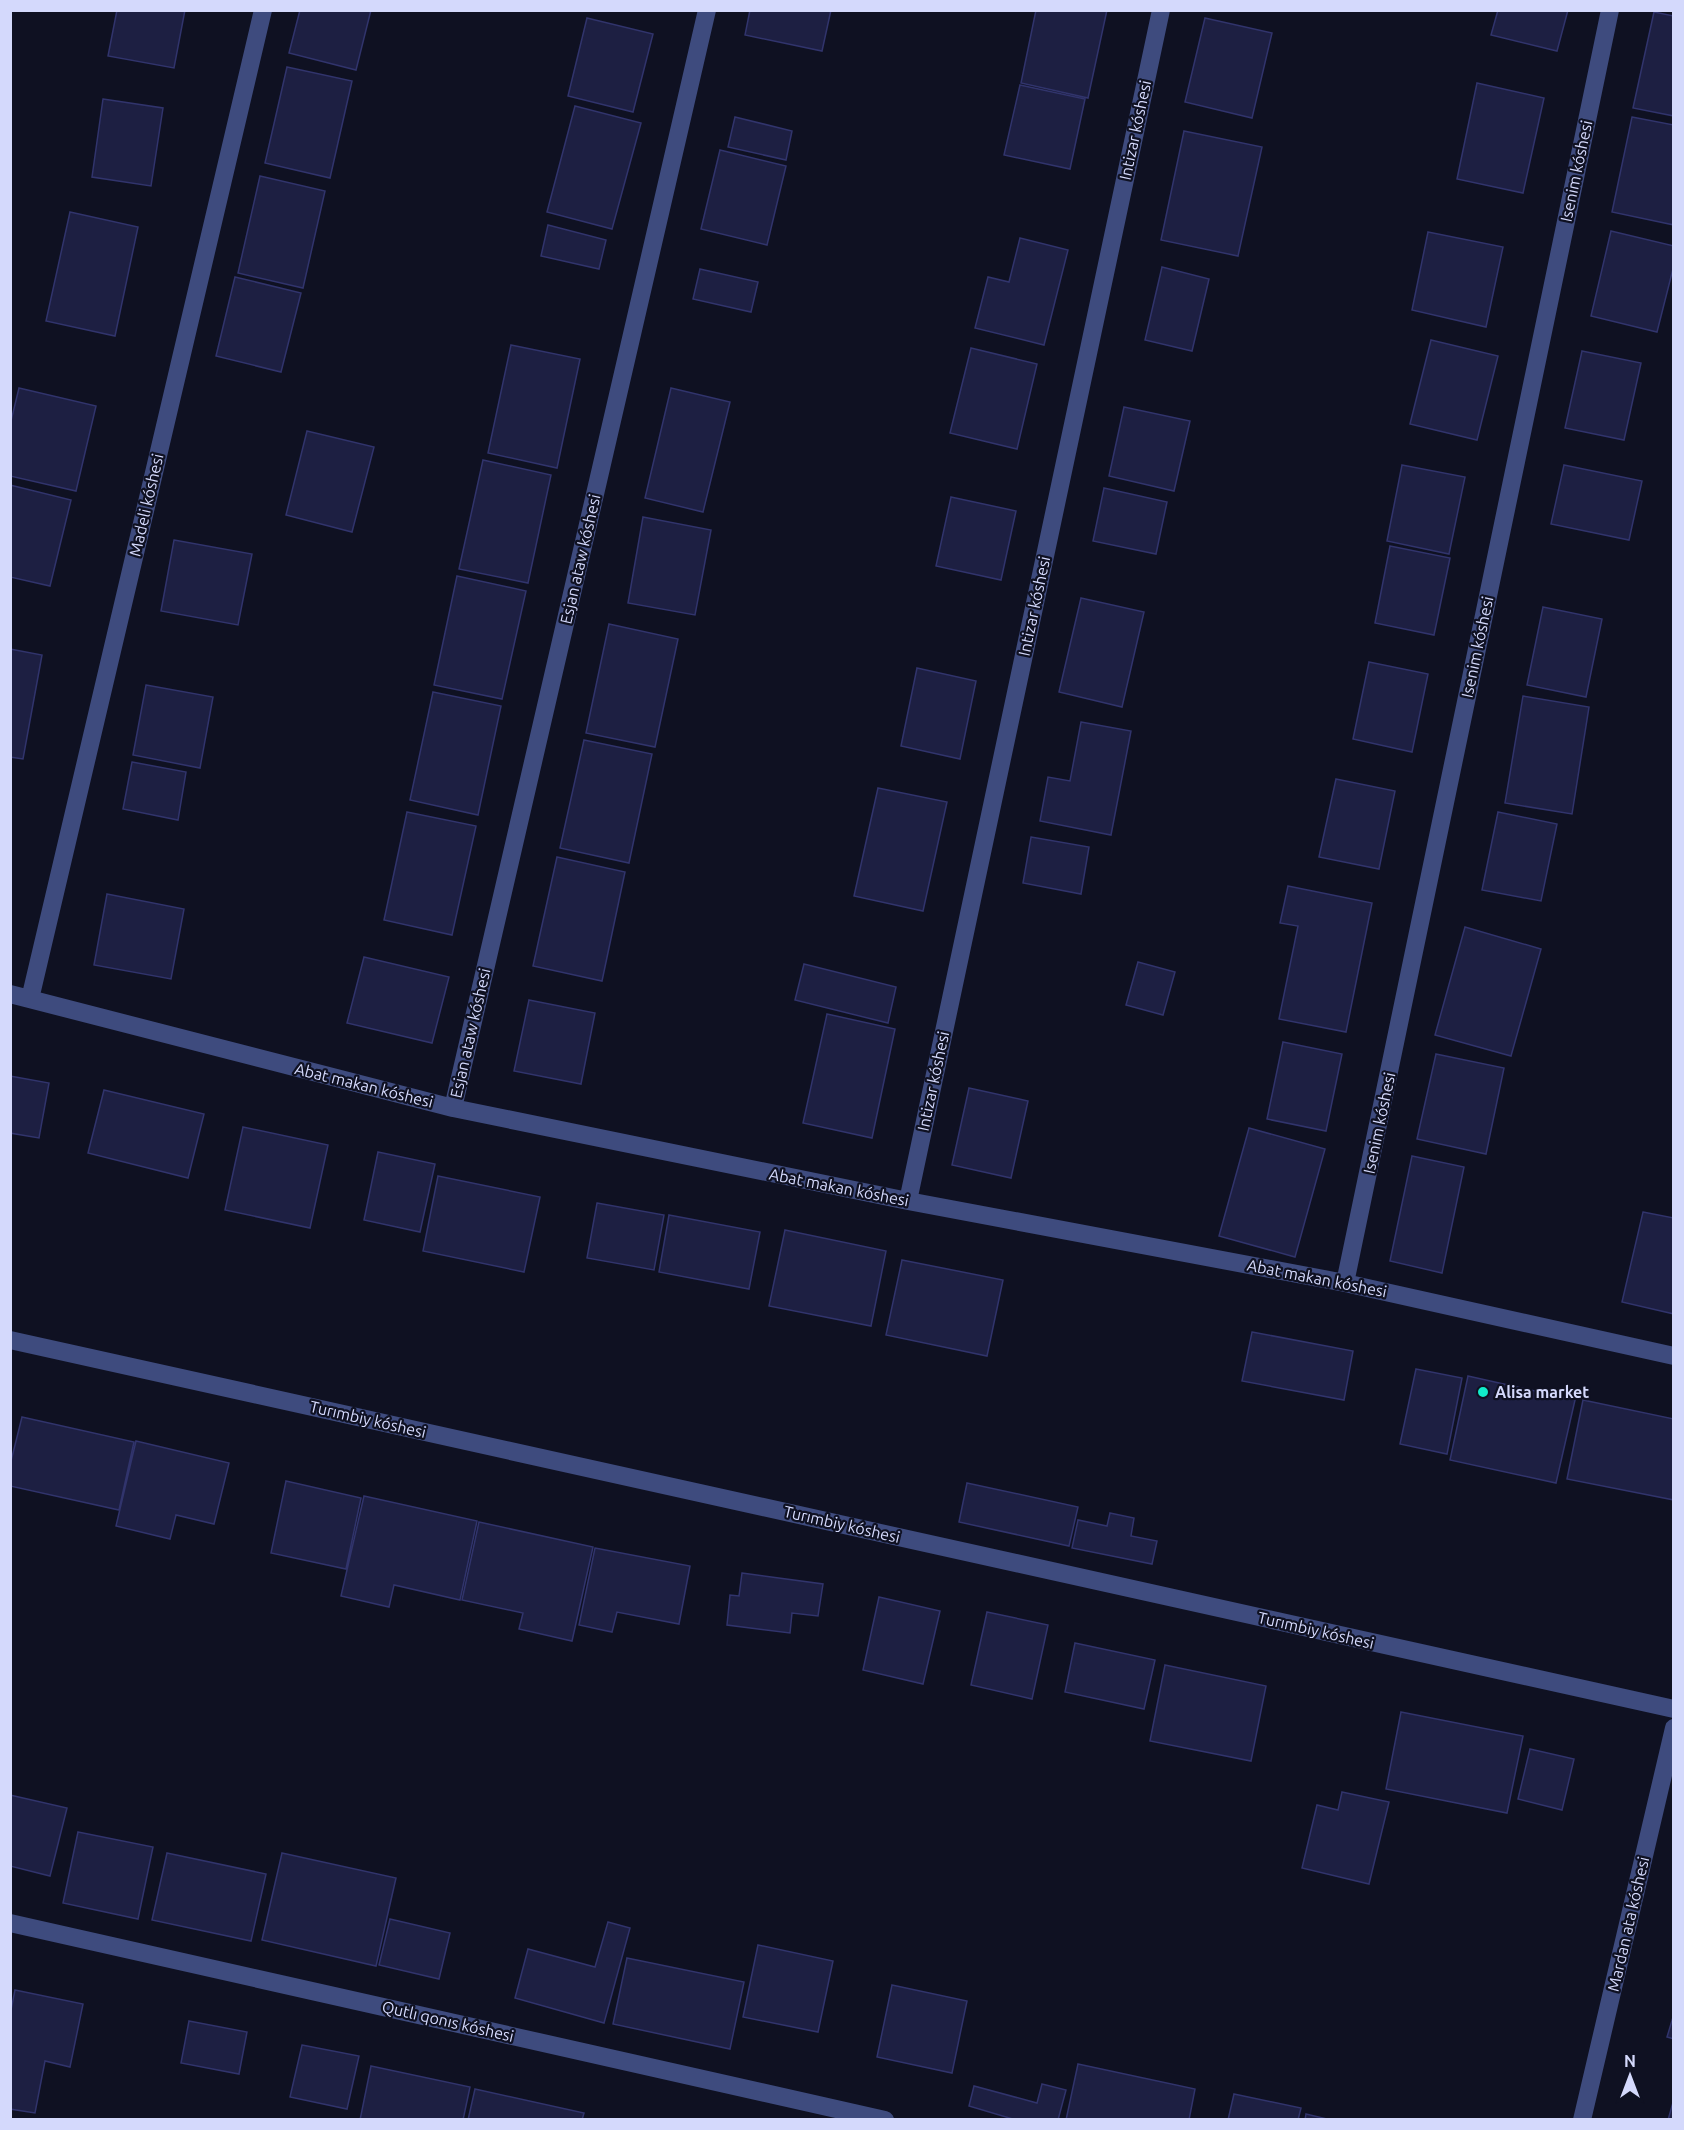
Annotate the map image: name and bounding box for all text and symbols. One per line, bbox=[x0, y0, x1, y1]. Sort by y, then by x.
street label: Intizar kóshesi bbox=[1116, 78, 1154, 182]
street label: Isenim kóshesi bbox=[1556, 119, 1596, 223]
street label: Madeli kóshesi bbox=[125, 452, 167, 558]
street label: Esjan ataw kóshesi bbox=[556, 492, 604, 626]
street label: Intizar kóshesi bbox=[1015, 554, 1053, 658]
street label: Isenim kóshesi bbox=[1457, 595, 1497, 699]
street label: Esjan ataw kóshesi bbox=[446, 966, 494, 1100]
street label: Intizar kóshesi bbox=[914, 1029, 952, 1133]
street label: Abat makan kóshesi bbox=[293, 1059, 435, 1111]
street label: Isenim kóshesi bbox=[1359, 1071, 1399, 1175]
street label: Abat makan kóshesi bbox=[768, 1165, 910, 1209]
street label: Abat makan kóshesi bbox=[1246, 1256, 1388, 1300]
place label: Alisa market bbox=[1495, 1383, 1589, 1401]
marker: Alisa market bbox=[1476, 1385, 1490, 1399]
street label: Turımbiy kóshesi bbox=[308, 1397, 428, 1441]
street label: Turımbiy kóshesi bbox=[782, 1502, 902, 1546]
street label: Turımbiy kóshesi bbox=[1256, 1608, 1376, 1652]
street label: Mardan ata kóshesi bbox=[1604, 1855, 1652, 1993]
street label: Qutlı qonıs kóshesi bbox=[380, 1997, 516, 2045]
north arrow bbox=[1600, 2046, 1660, 2106]
text: N bbox=[1624, 2052, 1636, 2070]

